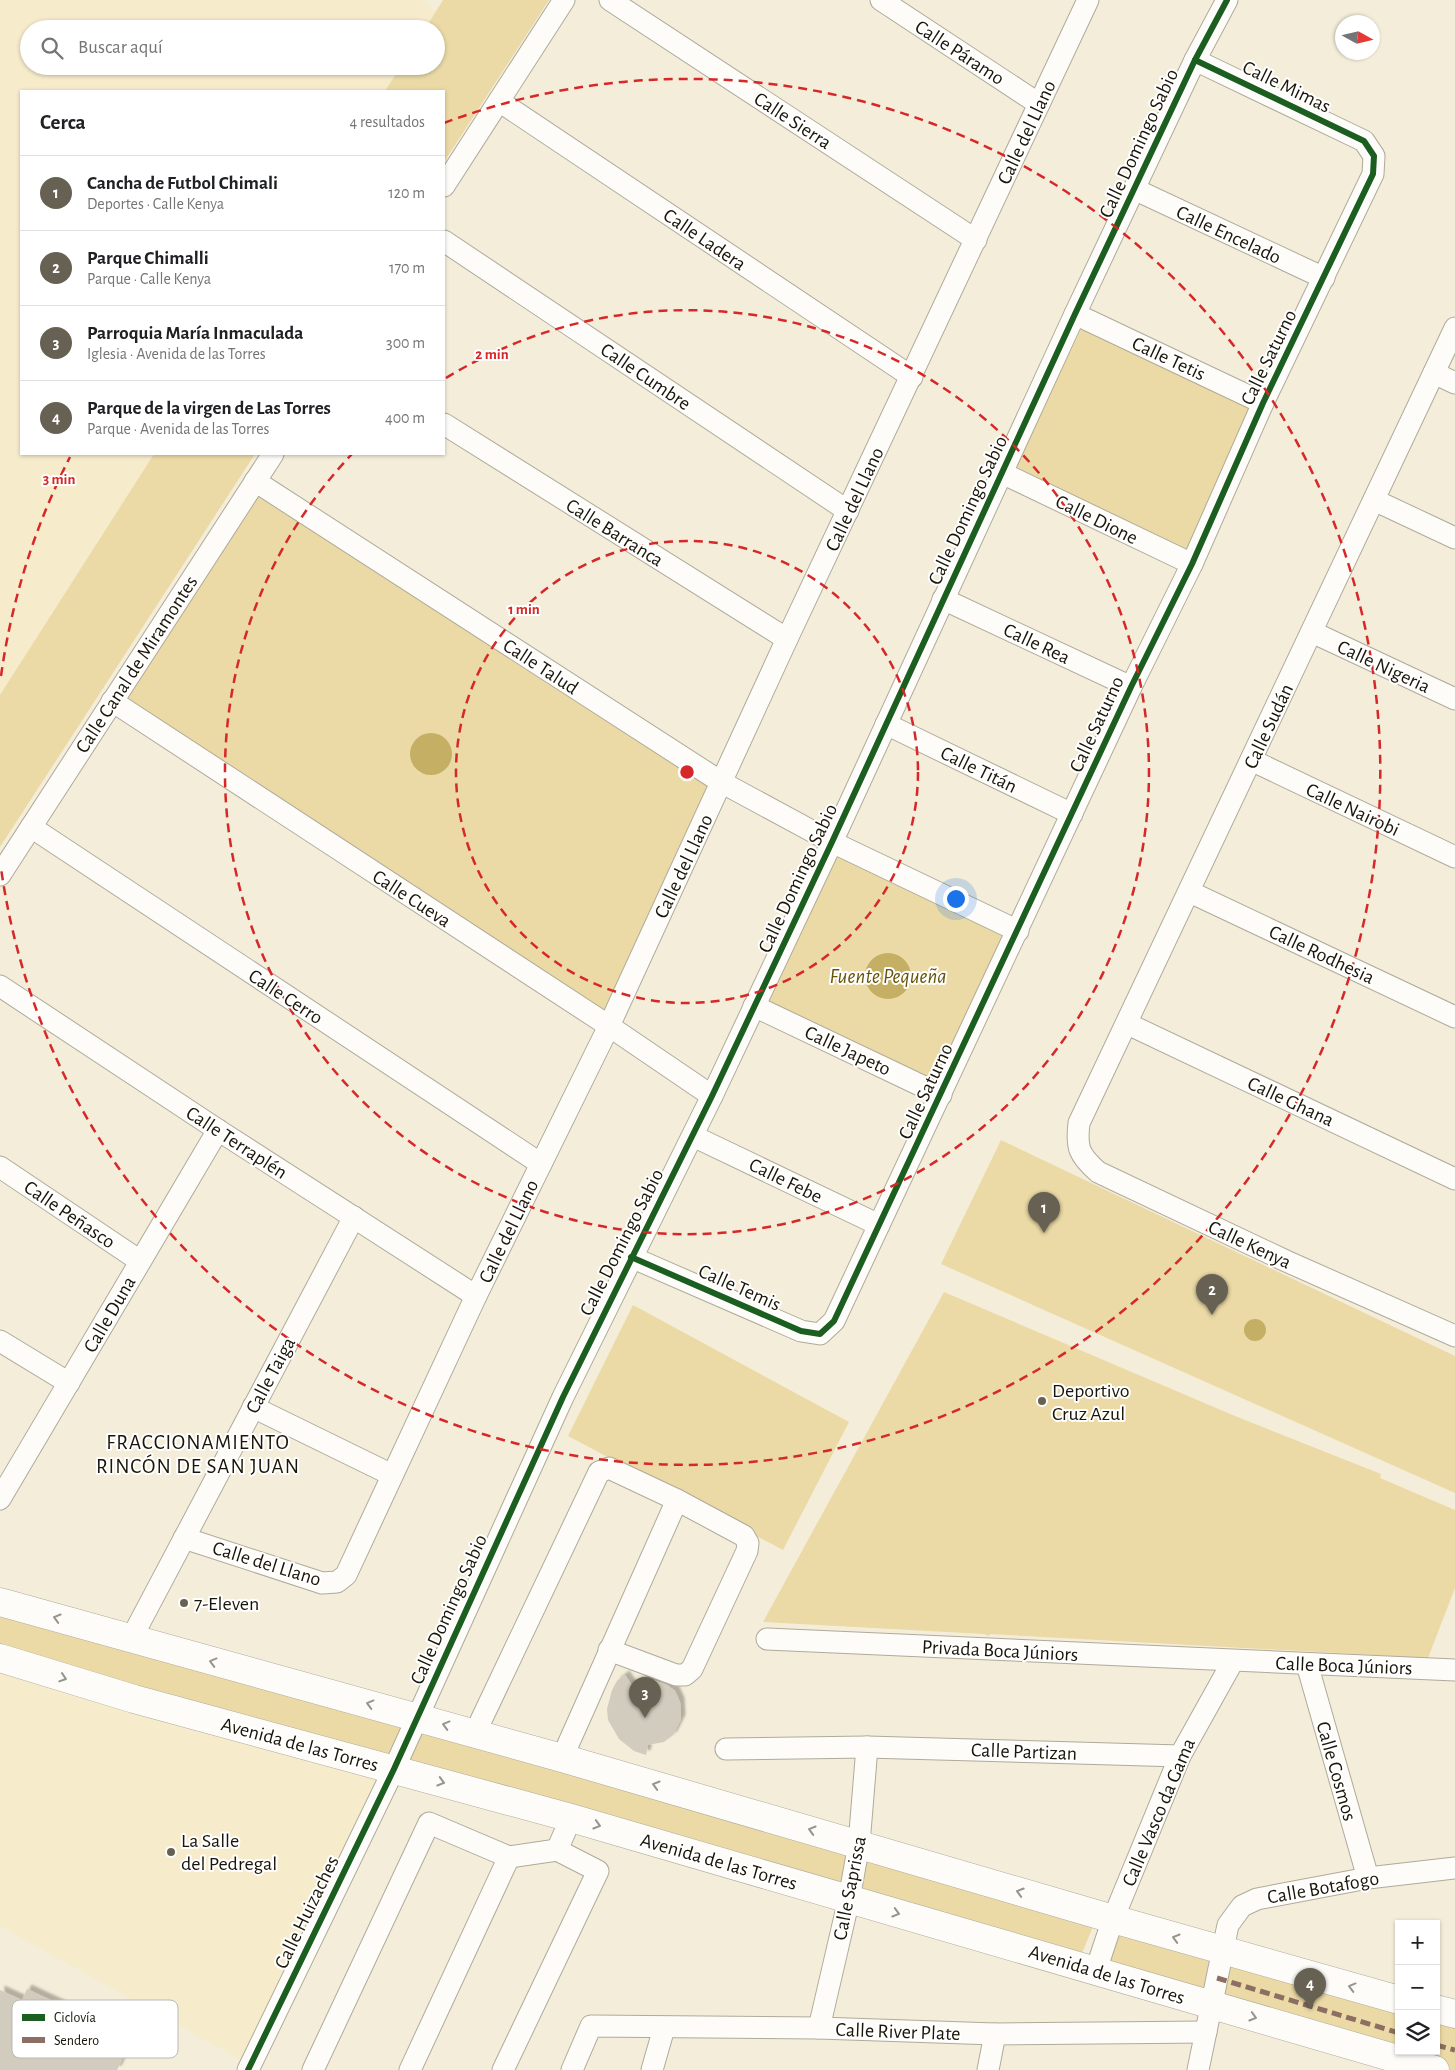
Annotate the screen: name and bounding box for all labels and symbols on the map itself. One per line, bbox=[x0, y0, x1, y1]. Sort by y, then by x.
north arrow bbox=[1335, 15, 1380, 60]
street label: Calle Páramo bbox=[911, 17, 1008, 89]
street label: Calle Mimas bbox=[1239, 57, 1334, 117]
street label: Calle Domingo Sabio bbox=[1096, 66, 1182, 221]
street label: Calle del Llano bbox=[994, 77, 1060, 188]
street label: Calle Sierra bbox=[750, 89, 835, 153]
street label: Calle Encelado bbox=[1173, 202, 1284, 268]
street label: Calle Ladera bbox=[660, 205, 749, 275]
street label: Calle Saturno bbox=[1237, 307, 1301, 408]
street label: Calle Tetis bbox=[1129, 333, 1208, 385]
street label: Calle Cumbre bbox=[597, 339, 694, 414]
text: 2 min bbox=[475, 347, 509, 362]
street label: Calle Domingo Sabio bbox=[925, 433, 1011, 588]
street label: Calle del Llano bbox=[822, 444, 888, 555]
text: 3 min bbox=[43, 472, 75, 487]
street label: Calle Dione bbox=[1052, 491, 1141, 548]
street label: Calle Barranca bbox=[562, 495, 667, 571]
street label: Calle Canal de Miramontes bbox=[72, 572, 202, 757]
text: 1 min bbox=[508, 602, 540, 617]
street label: Calle Rea bbox=[1000, 620, 1073, 668]
street label: Calle Talud bbox=[499, 635, 582, 698]
street label: Calle Nigeria bbox=[1334, 637, 1433, 697]
street label: Calle Saturno bbox=[1066, 673, 1128, 775]
street label: Calle Sudán bbox=[1241, 681, 1297, 772]
street label: Calle Titán bbox=[937, 743, 1020, 797]
centre of rings bbox=[678, 763, 696, 781]
street label: Calle Nairobi bbox=[1303, 780, 1402, 840]
street label: Calle Domingo Sabio bbox=[755, 801, 841, 956]
street label: Calle del Llano bbox=[651, 811, 717, 922]
street label: Calle Cueva bbox=[369, 866, 454, 931]
your location bbox=[943, 886, 969, 912]
street label: Calle Rodhesia bbox=[1266, 922, 1377, 988]
street label: Calle Cerro bbox=[245, 966, 326, 1028]
water label: Fuente Pequeña bbox=[829, 966, 947, 987]
street label: Calle Japeto bbox=[801, 1022, 894, 1079]
street label: Calle Saturno bbox=[895, 1040, 957, 1142]
street label: Calle Ghana bbox=[1244, 1073, 1337, 1131]
street label: Calle Terraplén bbox=[182, 1103, 291, 1183]
street label: Calle Febe bbox=[746, 1155, 825, 1207]
street label: Calle Domingo Sabio bbox=[576, 1166, 668, 1319]
street label: Calle Peñasco bbox=[20, 1177, 119, 1253]
street label: Calle del Llano bbox=[475, 1177, 543, 1286]
pin: 1 bbox=[1028, 1192, 1060, 1233]
street label: Calle Kenya bbox=[1205, 1217, 1294, 1273]
street label: Calle Temis bbox=[695, 1261, 784, 1315]
street label: Calle Duna bbox=[80, 1273, 140, 1356]
pin: 2 bbox=[1196, 1274, 1228, 1315]
street label: Calle Taiga bbox=[242, 1334, 299, 1417]
place label: Deportivo Cruz Azul bbox=[1052, 1381, 1130, 1424]
marker: Deportivo Cruz Azul bbox=[1036, 1395, 1048, 1407]
district label: FRACCIONAMIENTO RINCÓN DE SAN JUAN bbox=[96, 1432, 300, 1477]
street label: Calle Domingo Sabio bbox=[407, 1531, 491, 1687]
street label: Calle del Llano bbox=[210, 1538, 323, 1590]
place label: 7-Eleven bbox=[194, 1594, 259, 1614]
marker: 7-Eleven bbox=[178, 1597, 190, 1609]
one-way arrow bbox=[52, 1613, 61, 1624]
street label: Privada Boca Júniors bbox=[921, 1637, 1079, 1665]
street label: Calle Boca Júniors bbox=[1275, 1654, 1413, 1678]
one-way arrow bbox=[210, 1657, 218, 1667]
one-way arrow bbox=[58, 1672, 67, 1682]
pin: 3 bbox=[629, 1677, 661, 1718]
one-way arrow bbox=[366, 1700, 374, 1710]
street label: Avenida de las Torres bbox=[219, 1714, 381, 1776]
street label: Calle Cosmos bbox=[1312, 1719, 1360, 1823]
one-way arrow bbox=[443, 1721, 451, 1731]
street label: Calle Vasco da Gama bbox=[1119, 1735, 1199, 1889]
street label: Calle Partizan bbox=[971, 1740, 1077, 1764]
one-way arrow bbox=[436, 1776, 444, 1786]
one-way arrow bbox=[653, 1780, 661, 1790]
one-way arrow bbox=[593, 1820, 601, 1830]
one-way arrow bbox=[808, 1825, 817, 1836]
street label: Avenida de las Torres bbox=[638, 1830, 799, 1894]
place label: La Salle del Pedregal bbox=[181, 1831, 277, 1874]
street label: Calle Saprissa bbox=[830, 1834, 870, 1942]
marker: La Salle del Pedregal bbox=[165, 1846, 177, 1858]
street label: Calle Huizaches bbox=[271, 1853, 343, 1972]
street label: Calle Botafogo bbox=[1266, 1868, 1381, 1908]
one-way arrow bbox=[1017, 1887, 1025, 1897]
one-way arrow bbox=[891, 1907, 900, 1917]
one-way arrow bbox=[1173, 1933, 1181, 1943]
street label: Avenida de las Torres bbox=[1026, 1942, 1187, 2008]
pin: 4 bbox=[1294, 1968, 1326, 2009]
one-way arrow bbox=[1347, 1982, 1356, 1993]
legend bbox=[12, 2000, 178, 2058]
text: Ciclovía bbox=[54, 2011, 97, 2025]
one-way arrow bbox=[1249, 2012, 1257, 2022]
street label: Calle River Plate bbox=[835, 2020, 961, 2044]
text: Sendero bbox=[54, 2034, 99, 2048]

